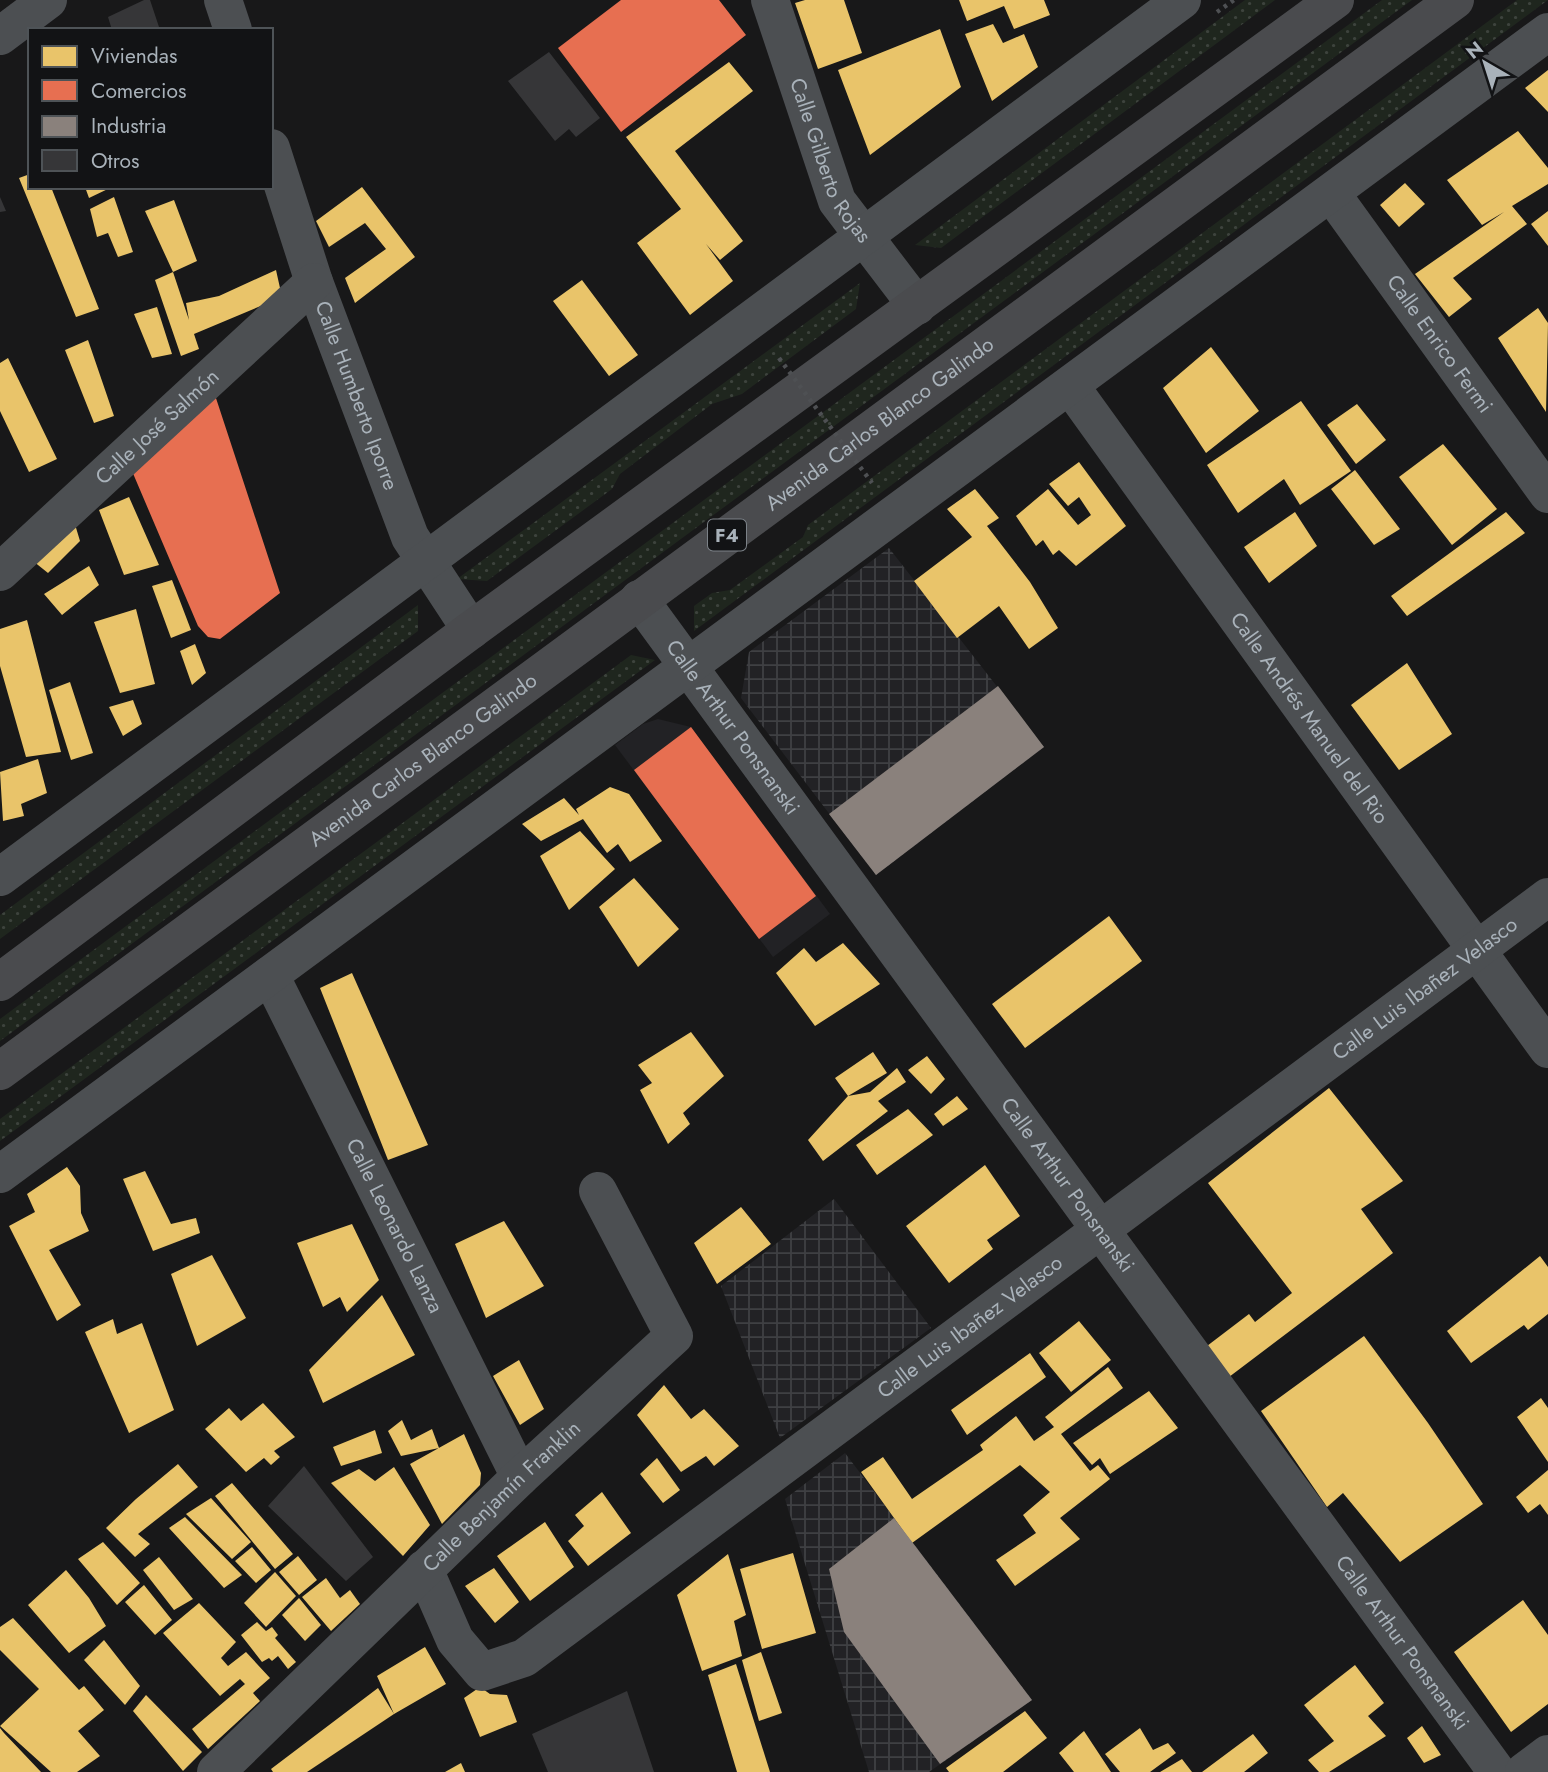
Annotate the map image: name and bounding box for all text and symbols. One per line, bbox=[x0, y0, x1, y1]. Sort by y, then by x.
legend bbox=[28, 28, 273, 189]
north arrow bbox=[1450, 28, 1520, 98]
text: N bbox=[1460, 35, 1489, 65]
text: Viviendas bbox=[91, 41, 177, 71]
street label: Calle Gilberto Rojas bbox=[782, 74, 879, 249]
text: Comercios bbox=[91, 76, 186, 106]
text: Industria bbox=[91, 111, 166, 141]
text: Otros bbox=[91, 146, 139, 176]
street label: Calle Enrico Fermi bbox=[1380, 269, 1500, 419]
street label: Calle Humberto Iporre bbox=[307, 297, 406, 495]
street label: Avenida Carlos Blanco Galindo bbox=[759, 329, 1000, 518]
street label: Calle José Salmón bbox=[89, 362, 226, 492]
road number: F4 bbox=[708, 520, 746, 550]
street label: Calle Andrés Manuel del Rio bbox=[1223, 606, 1396, 830]
street label: Calle Arthur Ponsnanski bbox=[659, 634, 807, 821]
street label: Avenida Carlos Blanco Galindo bbox=[302, 666, 543, 854]
street label: Calle Luis Ibañez Velasco bbox=[1326, 910, 1524, 1067]
street label: Calle Arthur Ponsnanski bbox=[993, 1091, 1142, 1279]
street label: Calle Leonardo Lanza bbox=[339, 1133, 451, 1318]
street label: Calle Luis Ibañez Velasco bbox=[871, 1248, 1069, 1406]
street label: Calle Benjamín Franklin bbox=[416, 1414, 587, 1579]
street label: Calle Arthur Ponsnanski bbox=[1328, 1549, 1477, 1736]

